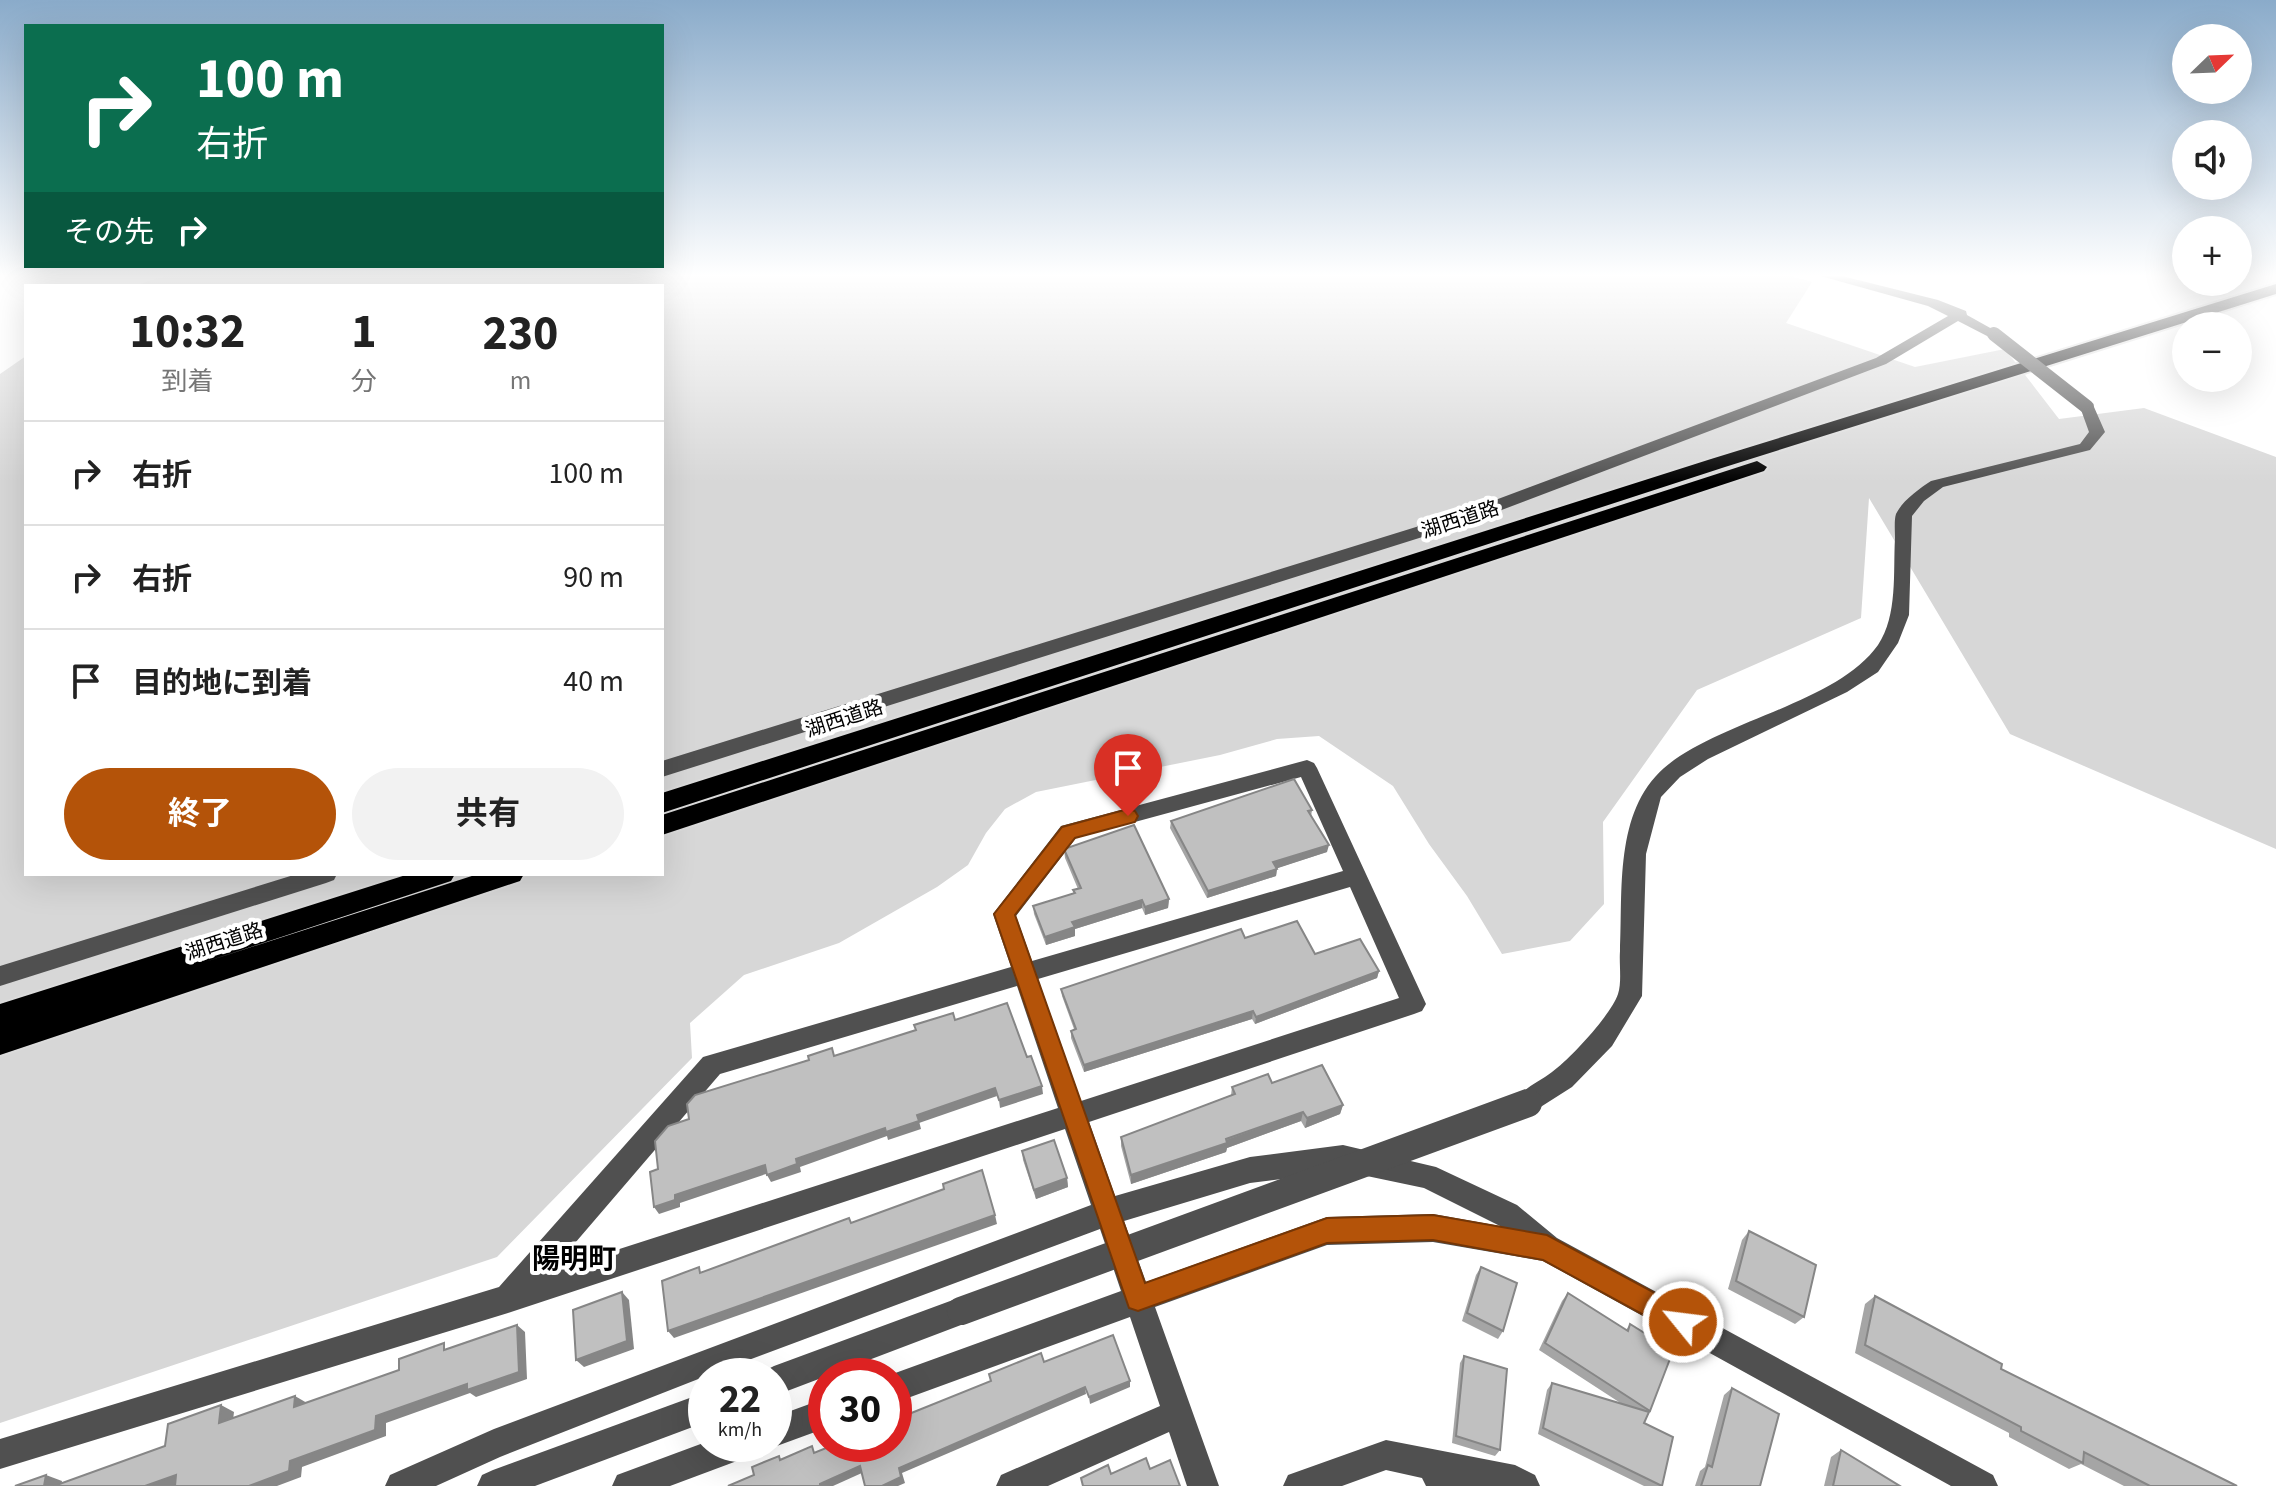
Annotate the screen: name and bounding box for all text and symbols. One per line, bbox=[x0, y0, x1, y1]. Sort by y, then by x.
north arrow bbox=[2172, 24, 2252, 104]
map controls bbox=[2172, 24, 2252, 392]
text: 100 m bbox=[196, 40, 344, 119]
icon: right bbox=[64, 56, 168, 160]
text: 右折 bbox=[196, 119, 268, 170]
button: sound bbox=[2172, 120, 2252, 200]
icon: right bbox=[170, 208, 214, 252]
text: その先 bbox=[64, 211, 154, 254]
button: + bbox=[2172, 216, 2252, 296]
text: 10:32 bbox=[130, 298, 245, 366]
text: 1 bbox=[351, 298, 377, 366]
text: 230 bbox=[482, 300, 558, 368]
button: − bbox=[2172, 312, 2252, 392]
text: m bbox=[510, 362, 531, 399]
text: 到着 bbox=[161, 363, 213, 400]
text: 分 bbox=[351, 363, 377, 400]
icon: right bbox=[64, 451, 108, 495]
text: 100 m bbox=[548, 452, 624, 495]
text: 右折 bbox=[132, 454, 192, 497]
street label: 湖西道路 bbox=[1418, 494, 1503, 546]
icon: right bbox=[64, 555, 108, 599]
text: 90 m bbox=[563, 556, 624, 599]
text: 右折 bbox=[132, 558, 192, 601]
icon: arrive bbox=[64, 659, 108, 703]
text: 40 m bbox=[563, 660, 624, 703]
text: 目的地に到着 bbox=[132, 662, 312, 705]
street label: 湖西道路 bbox=[802, 693, 887, 745]
pin bbox=[1094, 734, 1162, 816]
icon: arrive bbox=[1106, 746, 1150, 790]
button: 終了 bbox=[64, 768, 336, 860]
button: 共有 bbox=[352, 768, 624, 860]
street label: 湖西道路 bbox=[182, 916, 267, 968]
district label: 陽明町 bbox=[532, 1239, 616, 1279]
position arrow bbox=[1641, 1280, 1725, 1364]
speed limit sign: 30 bbox=[808, 1358, 912, 1462]
text: 22 bbox=[719, 1371, 761, 1428]
text: km/h bbox=[718, 1416, 762, 1444]

